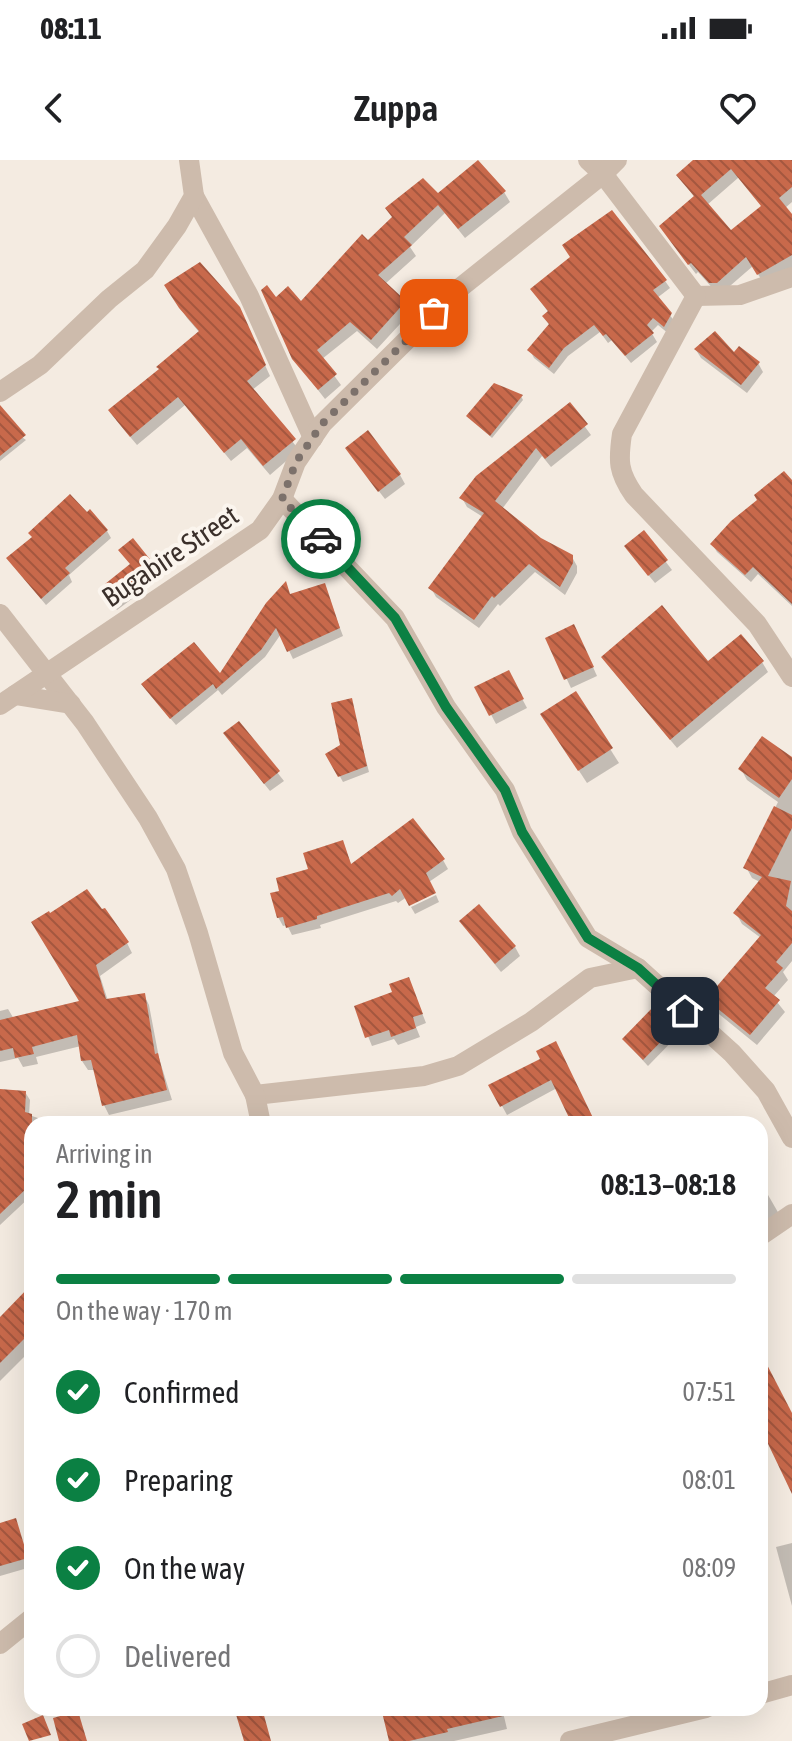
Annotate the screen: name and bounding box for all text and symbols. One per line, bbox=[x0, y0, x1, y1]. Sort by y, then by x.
text: 08:11 bbox=[40, 11, 102, 45]
icon: back bbox=[32, 86, 76, 130]
icon: heart bbox=[716, 86, 760, 130]
text: Zuppa bbox=[354, 87, 438, 129]
pin bbox=[400, 279, 468, 347]
icon: bag bbox=[412, 291, 456, 335]
street label: Bugabire Street bbox=[96, 499, 244, 613]
courier bbox=[281, 499, 361, 579]
icon: car bbox=[299, 517, 343, 561]
pin bbox=[651, 977, 719, 1045]
icon: home bbox=[663, 989, 707, 1033]
text: Arriving in bbox=[56, 1139, 153, 1169]
text: 08:13–08:18 bbox=[601, 1167, 736, 1201]
text: 2 min bbox=[56, 1169, 162, 1229]
text: On the way · 170 m bbox=[56, 1296, 233, 1326]
icon: check bbox=[56, 1370, 100, 1414]
text: Confirmed bbox=[124, 1375, 239, 1409]
text: 07:51 bbox=[682, 1377, 736, 1407]
icon: check bbox=[56, 1458, 100, 1502]
text: Preparing bbox=[124, 1463, 233, 1497]
text: 08:01 bbox=[682, 1465, 736, 1495]
icon: check bbox=[56, 1546, 100, 1590]
text: On the way bbox=[124, 1551, 245, 1585]
text: 08:09 bbox=[682, 1553, 736, 1583]
text: Delivered bbox=[124, 1639, 232, 1673]

